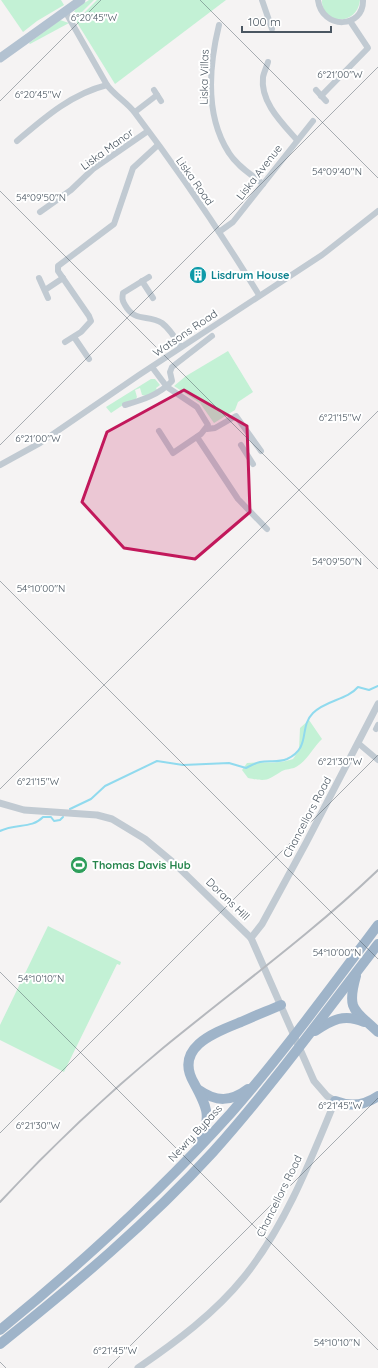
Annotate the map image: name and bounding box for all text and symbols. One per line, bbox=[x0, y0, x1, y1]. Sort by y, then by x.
scale bar bbox=[242, 8, 331, 34]
text: 6°20'45"W bbox=[71, 11, 118, 24]
text: 100 m bbox=[248, 14, 281, 29]
street label: Liska Villas bbox=[197, 49, 211, 105]
text: 6°21'00"W bbox=[317, 68, 363, 81]
text: 6°20'45"W bbox=[15, 88, 62, 101]
street label: Liska Manor bbox=[78, 125, 137, 173]
street label: Liska Avenue bbox=[233, 141, 285, 203]
street label: Liska Road bbox=[173, 154, 217, 208]
text: 54°09'40"N bbox=[312, 165, 362, 178]
text: 54°09'50"N bbox=[16, 191, 66, 204]
building icon: Lisdrum House bbox=[188, 265, 208, 285]
place label: Lisdrum House bbox=[211, 268, 290, 282]
street label: Watsons Road bbox=[150, 306, 220, 360]
text: 6°21'15"W bbox=[319, 411, 362, 424]
text: 6°21'00"W bbox=[15, 432, 61, 445]
text: 54°09'50"N bbox=[312, 555, 362, 568]
text: 54°10'00"N bbox=[17, 582, 65, 595]
text: 6°21'30"W bbox=[318, 755, 363, 768]
street label: Chancellors Road bbox=[280, 774, 334, 860]
text: 6°21'15"W bbox=[17, 775, 60, 788]
sports icon: Thomas Davis Hub bbox=[69, 855, 89, 875]
place label: Thomas Davis Hub bbox=[92, 858, 191, 872]
street label: Dorans Hill bbox=[203, 875, 253, 923]
text: 54°10'00"N bbox=[313, 946, 361, 959]
text: 54°10'10"N bbox=[18, 972, 64, 985]
text: 6°21'45"W bbox=[318, 1099, 362, 1112]
street label: Newry Bypass bbox=[165, 1102, 225, 1164]
text: 6°21'30"W bbox=[16, 1119, 61, 1132]
street label: Chancellors Road bbox=[253, 1153, 305, 1239]
text: 54°10'10"N bbox=[314, 1336, 360, 1349]
text: 6°21'45"W bbox=[93, 1344, 137, 1357]

